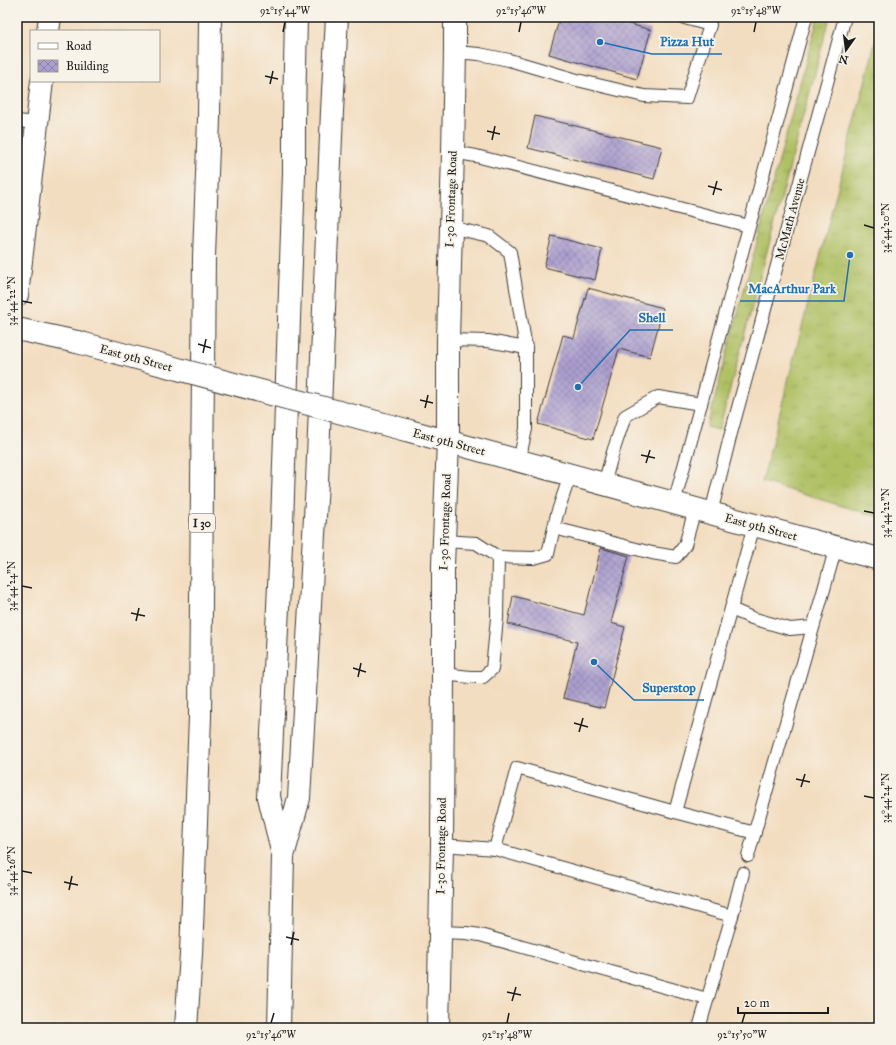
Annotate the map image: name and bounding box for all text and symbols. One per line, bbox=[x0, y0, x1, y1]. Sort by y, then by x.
text: 92°15'44"W bbox=[260, 5, 311, 17]
text: 92°15'46"W bbox=[496, 5, 546, 17]
text: 92°15'48"W bbox=[731, 5, 781, 17]
callout: Pizza Hut bbox=[652, 29, 722, 54]
legend bbox=[30, 30, 160, 82]
north arrow bbox=[826, 30, 866, 70]
text: Pizza Hut bbox=[660, 34, 714, 50]
text: Road bbox=[66, 39, 92, 53]
text: N bbox=[837, 52, 850, 67]
text: Building bbox=[66, 59, 109, 74]
street label: I-30 Frontage Road bbox=[442, 150, 461, 248]
street label: McMath Avenue bbox=[772, 176, 808, 262]
text: 34°44'20"N bbox=[880, 202, 892, 253]
text: 34°44'22"N bbox=[6, 276, 18, 326]
callout: MacArthur Park bbox=[740, 276, 844, 301]
text: MacArthur Park bbox=[748, 281, 837, 297]
callout: Shell bbox=[630, 305, 673, 330]
text: Shell bbox=[638, 310, 666, 326]
street label: East 9th Street bbox=[98, 342, 175, 375]
street label: East 9th Street bbox=[411, 426, 488, 459]
street label: I-30 Frontage Road bbox=[436, 473, 455, 571]
text: 34°44'22"N bbox=[880, 488, 892, 538]
street label: East 9th Street bbox=[723, 511, 800, 544]
road number: I 30 bbox=[189, 514, 215, 532]
text: 34°44'24"N bbox=[6, 560, 18, 611]
callout: Superstop bbox=[634, 675, 704, 700]
text: Superstop bbox=[642, 680, 696, 696]
text: 34°44'24"N bbox=[880, 772, 892, 823]
street label: I-30 Frontage Road bbox=[433, 797, 450, 895]
text: 34°44'26"N bbox=[6, 845, 18, 896]
scale bar bbox=[738, 989, 828, 1015]
text: 20 m bbox=[744, 996, 770, 1010]
text: 92°15'46"W bbox=[246, 1029, 296, 1041]
text: 92°15'48"W bbox=[482, 1029, 532, 1041]
text: 92°15'50"W bbox=[717, 1029, 767, 1041]

